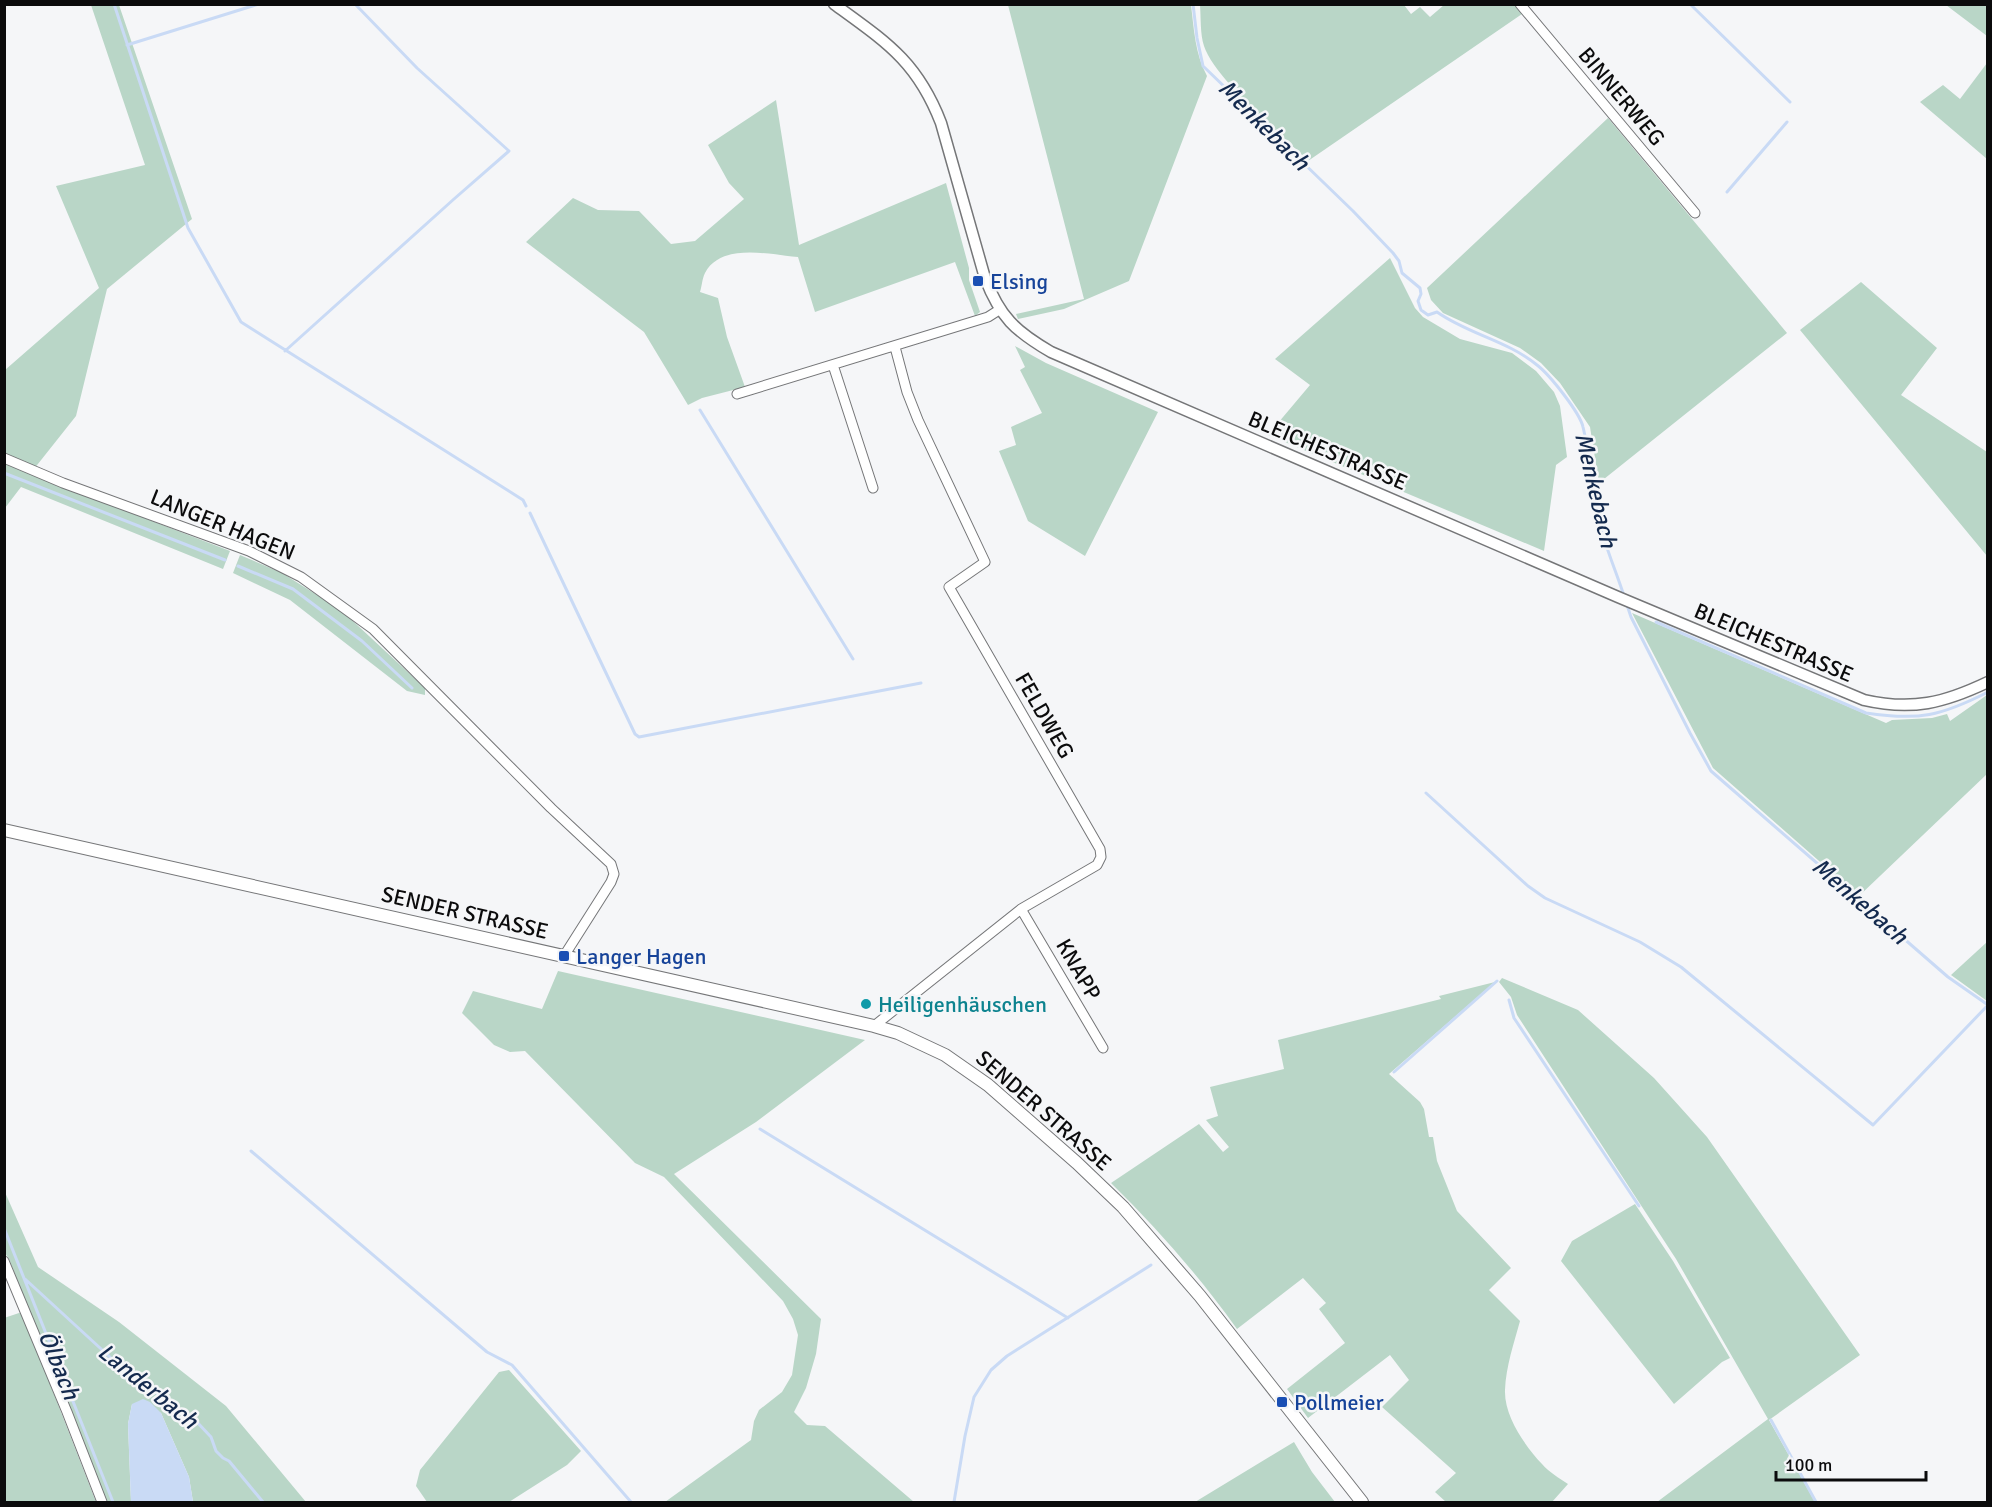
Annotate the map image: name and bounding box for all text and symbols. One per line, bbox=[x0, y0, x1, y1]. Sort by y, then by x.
street label: BINNERWEG bbox=[1573, 42, 1671, 151]
water label: Menkebach bbox=[1212, 73, 1317, 178]
place label: Elsing bbox=[990, 268, 1048, 295]
marker: Elsing bbox=[971, 274, 985, 288]
street label: BLEICHESTRASSE bbox=[1244, 405, 1411, 496]
water label: Menkebach bbox=[1568, 430, 1624, 551]
street label: LANGER HAGEN bbox=[146, 483, 299, 566]
street label: BLEICHESTRASSE bbox=[1690, 597, 1857, 688]
street label: FELDWEG bbox=[1009, 668, 1080, 763]
water label: Menkebach bbox=[1806, 851, 1915, 951]
street label: SENDER STRASSE bbox=[379, 880, 551, 945]
street label: KNAPP bbox=[1050, 934, 1107, 1005]
place label: Langer Hagen bbox=[576, 943, 707, 970]
marker: Langer Hagen bbox=[557, 949, 571, 963]
place label: Heiligenhäuschen bbox=[878, 991, 1047, 1018]
marker: Heiligenhäuschen bbox=[859, 997, 873, 1011]
street label: SENDER STRASSE bbox=[971, 1044, 1117, 1176]
water label: Ölbach bbox=[32, 1326, 87, 1405]
water label: Landerbach bbox=[92, 1337, 205, 1436]
place label: Pollmeier bbox=[1294, 1389, 1384, 1416]
marker: Pollmeier bbox=[1275, 1395, 1289, 1409]
scale bar bbox=[1776, 1444, 1926, 1482]
text: 100 m bbox=[1785, 1454, 1832, 1476]

